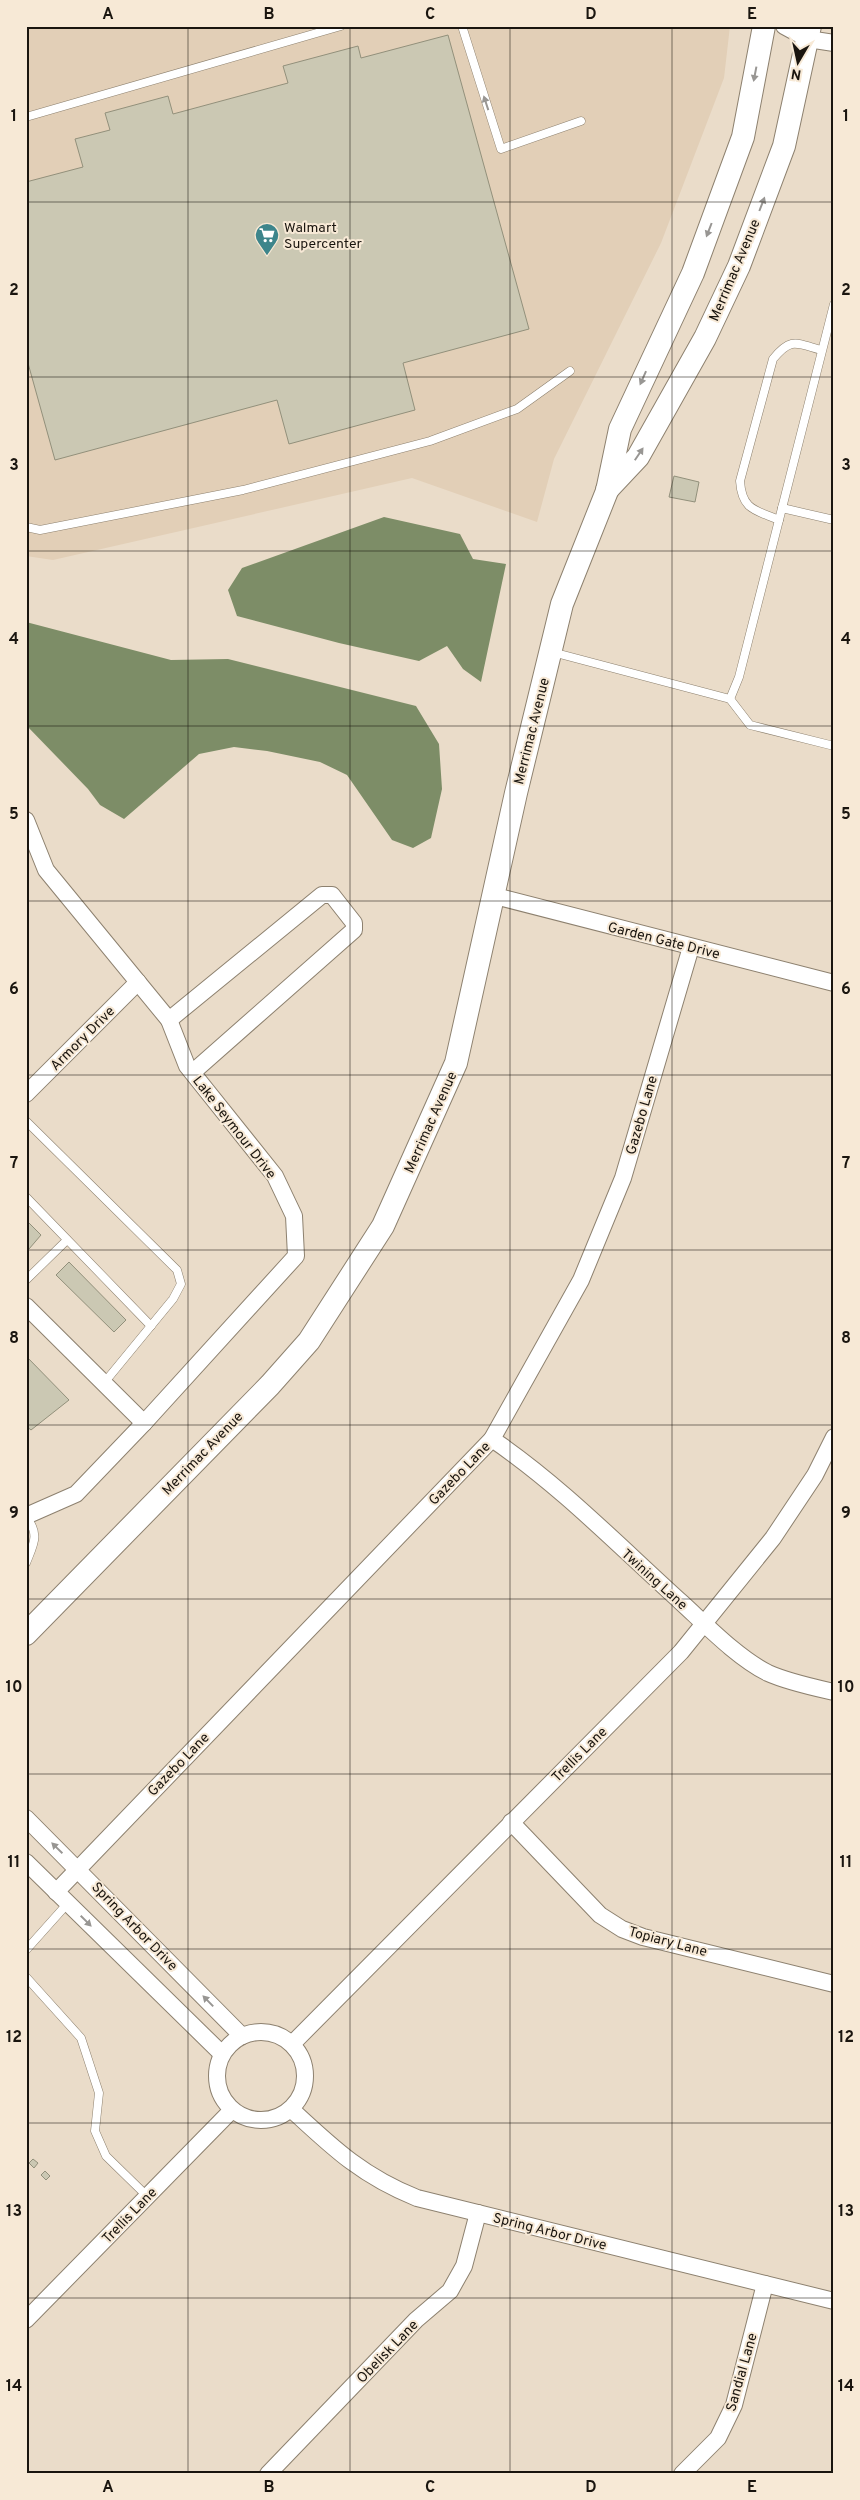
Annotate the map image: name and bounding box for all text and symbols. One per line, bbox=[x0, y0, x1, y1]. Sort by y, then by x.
text: A bbox=[102, 5, 114, 25]
text: B bbox=[263, 5, 275, 25]
text: C bbox=[425, 5, 435, 25]
text: D bbox=[585, 5, 597, 25]
text: E bbox=[747, 5, 757, 25]
north arrow bbox=[772, 38, 822, 88]
text: N bbox=[790, 64, 803, 83]
one-way arrow bbox=[751, 67, 759, 82]
one-way arrow bbox=[482, 95, 489, 110]
text: 1 bbox=[11, 107, 17, 127]
text: 1 bbox=[843, 107, 849, 127]
one-way arrow bbox=[759, 197, 766, 212]
street label: Merrimac Avenue bbox=[706, 217, 765, 324]
place label: Walmart Supercenter bbox=[284, 220, 363, 253]
supermarket icon: Walmart Supercenter bbox=[254, 222, 280, 256]
one-way arrow bbox=[705, 222, 712, 237]
text: 2 bbox=[9, 281, 19, 301]
text: 2 bbox=[841, 281, 851, 301]
one-way arrow bbox=[639, 371, 647, 385]
one-way arrow bbox=[634, 447, 644, 461]
text: 3 bbox=[9, 456, 19, 476]
text: 3 bbox=[841, 456, 851, 476]
text: 4 bbox=[9, 630, 19, 650]
text: 4 bbox=[841, 630, 851, 650]
street label: Merrimac Avenue bbox=[511, 676, 554, 786]
text: 5 bbox=[9, 805, 19, 825]
text: 5 bbox=[841, 805, 851, 825]
street label: Garden Gate Drive bbox=[606, 919, 721, 964]
text: 6 bbox=[9, 980, 19, 1000]
text: 6 bbox=[841, 980, 851, 1000]
street label: Armory Drive bbox=[47, 1003, 119, 1075]
street label: Merrimac Avenue bbox=[401, 1069, 461, 1176]
street label: Lake Seymour Drive bbox=[188, 1073, 279, 1183]
street label: Gazebo Lane bbox=[623, 1074, 662, 1157]
text: 7 bbox=[10, 1154, 18, 1174]
text: 7 bbox=[842, 1154, 850, 1174]
text: 8 bbox=[9, 1329, 19, 1349]
text: 8 bbox=[841, 1329, 851, 1349]
street label: Merrimac Avenue bbox=[159, 1409, 247, 1499]
street label: Gazebo Lane bbox=[426, 1439, 495, 1509]
text: 9 bbox=[9, 1504, 19, 1524]
text: 9 bbox=[841, 1504, 851, 1524]
street label: Twining Lane bbox=[618, 1546, 690, 1614]
text: 10 bbox=[6, 1678, 22, 1698]
text: 10 bbox=[838, 1678, 854, 1698]
street label: Trellis Lane bbox=[549, 1724, 611, 1786]
street label: Gazebo Lane bbox=[145, 1730, 214, 1800]
one-way arrow bbox=[51, 1842, 63, 1854]
text: 11 bbox=[8, 1853, 20, 1873]
text: 11 bbox=[840, 1853, 852, 1873]
street label: Spring Arbor Drive bbox=[87, 1879, 180, 1975]
one-way arrow bbox=[80, 1915, 92, 1927]
street label: Topiary Lane bbox=[626, 1924, 709, 1961]
one-way arrow bbox=[202, 1995, 214, 2007]
text: 12 bbox=[6, 2028, 22, 2048]
text: 12 bbox=[838, 2028, 854, 2048]
street label: Trellis Lane bbox=[99, 2184, 161, 2248]
text: 13 bbox=[6, 2202, 22, 2222]
text: 13 bbox=[838, 2202, 854, 2222]
street label: Spring Arbor Drive bbox=[491, 2210, 608, 2255]
street label: Obelisk Lane bbox=[354, 2317, 422, 2387]
street label: Sandial Lane bbox=[723, 2331, 762, 2414]
text: 14 bbox=[6, 2377, 22, 2397]
text: 14 bbox=[838, 2377, 854, 2397]
text: A bbox=[102, 2478, 114, 2498]
text: B bbox=[263, 2478, 275, 2498]
text: C bbox=[425, 2478, 435, 2498]
text: D bbox=[585, 2478, 597, 2498]
text: E bbox=[747, 2478, 757, 2498]

